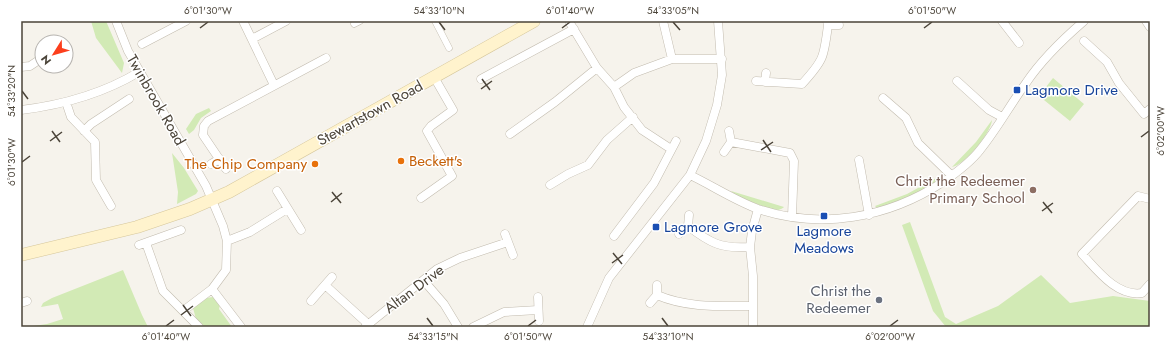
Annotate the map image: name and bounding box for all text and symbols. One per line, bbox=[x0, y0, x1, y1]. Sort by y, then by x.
text: 6°01'30"W bbox=[184, 3, 232, 18]
text: 54°33'10"N bbox=[414, 3, 464, 18]
text: 6°01'40"W bbox=[546, 3, 594, 18]
text: 54°33'05"N bbox=[647, 3, 699, 18]
text: 6°01'50"W bbox=[908, 3, 956, 18]
north arrow bbox=[34, 34, 74, 74]
street label: Twinbrook Road bbox=[121, 50, 191, 150]
text: N bbox=[37, 52, 55, 68]
text: 54°33'20"N bbox=[4, 65, 19, 117]
street label: Stewartstown Road bbox=[313, 75, 427, 151]
place label: Lagmore Drive bbox=[1025, 79, 1118, 101]
marker: Lagmore Drive bbox=[1012, 85, 1022, 95]
text: 6°02'00"W bbox=[1153, 106, 1168, 156]
text: 6°01'30"W bbox=[4, 138, 19, 186]
place label: Beckett's bbox=[409, 150, 462, 172]
place label: The Chip Company bbox=[184, 153, 307, 175]
marker: Beckett's bbox=[396, 156, 406, 166]
marker: The Chip Company bbox=[310, 159, 320, 169]
place label: Christ the Redeemer Primary School bbox=[895, 170, 1026, 209]
marker: Christ the Redeemer Primary School bbox=[1028, 185, 1038, 195]
marker: Lagmore Meadows bbox=[819, 211, 829, 221]
place label: Lagmore Grove bbox=[664, 216, 762, 238]
place label: Lagmore Meadows bbox=[794, 220, 854, 259]
marker: Lagmore Grove bbox=[651, 222, 661, 232]
street label: Altan Drive bbox=[379, 259, 449, 319]
place label: Christ the Redeemer bbox=[806, 280, 872, 319]
marker: Christ the Redeemer bbox=[874, 295, 884, 305]
text: 6°01'40"W bbox=[142, 329, 190, 344]
text: 54°33'15"N bbox=[408, 329, 458, 344]
text: 6°01'50"W bbox=[504, 329, 552, 344]
text: 54°33'10"N bbox=[643, 329, 693, 344]
text: 6°02'00"W bbox=[865, 329, 915, 344]

